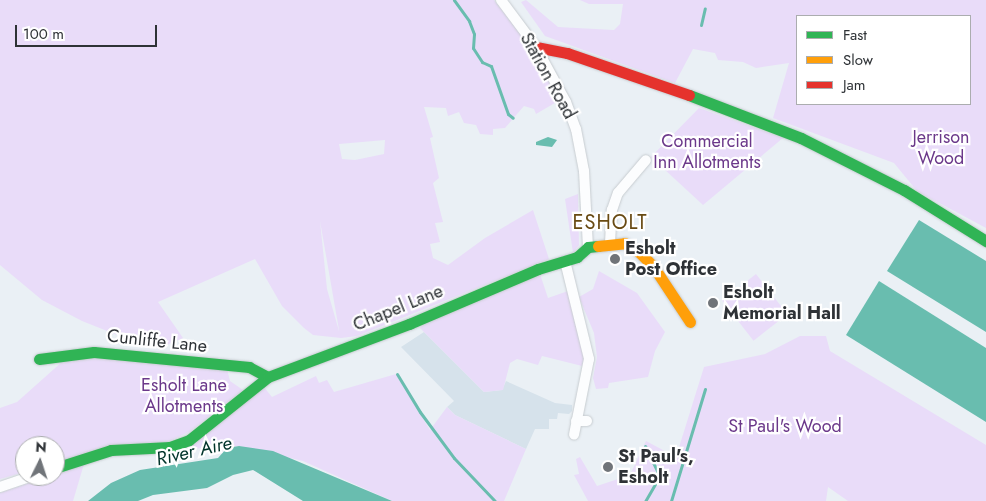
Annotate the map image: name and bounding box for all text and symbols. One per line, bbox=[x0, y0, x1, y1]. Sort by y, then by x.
scale bar bbox=[18, 15, 160, 47]
legend bbox=[796, 15, 971, 105]
text: 100 m bbox=[23, 23, 64, 45]
text: Fast bbox=[843, 24, 867, 46]
street label: Station Road bbox=[515, 29, 581, 123]
text: Slow bbox=[843, 49, 873, 71]
text: Jam bbox=[843, 74, 866, 96]
park label: Jerrison Wood bbox=[912, 127, 970, 170]
park label: Commercial Inn Allotments bbox=[653, 131, 761, 173]
district label: ESHOLT bbox=[572, 210, 648, 234]
place label: Esholt Post Office bbox=[625, 238, 717, 280]
marker: Esholt Post Office bbox=[609, 253, 621, 265]
street label: Chapel Lane bbox=[350, 280, 446, 336]
place label: Esholt Memorial Hall bbox=[723, 282, 841, 324]
marker: Esholt Memorial Hall bbox=[707, 297, 719, 309]
street label: Cunliffe Lane bbox=[106, 325, 208, 357]
park label: Esholt Lane Allotments bbox=[141, 375, 227, 418]
park label: St Paul's Wood bbox=[728, 415, 842, 437]
water label: River Aire bbox=[154, 431, 234, 471]
north arrow bbox=[15, 436, 65, 486]
text: N bbox=[35, 437, 47, 457]
place label: St Paul's, Esholt bbox=[618, 446, 694, 488]
marker: St Paul's, Esholt bbox=[602, 461, 614, 473]

